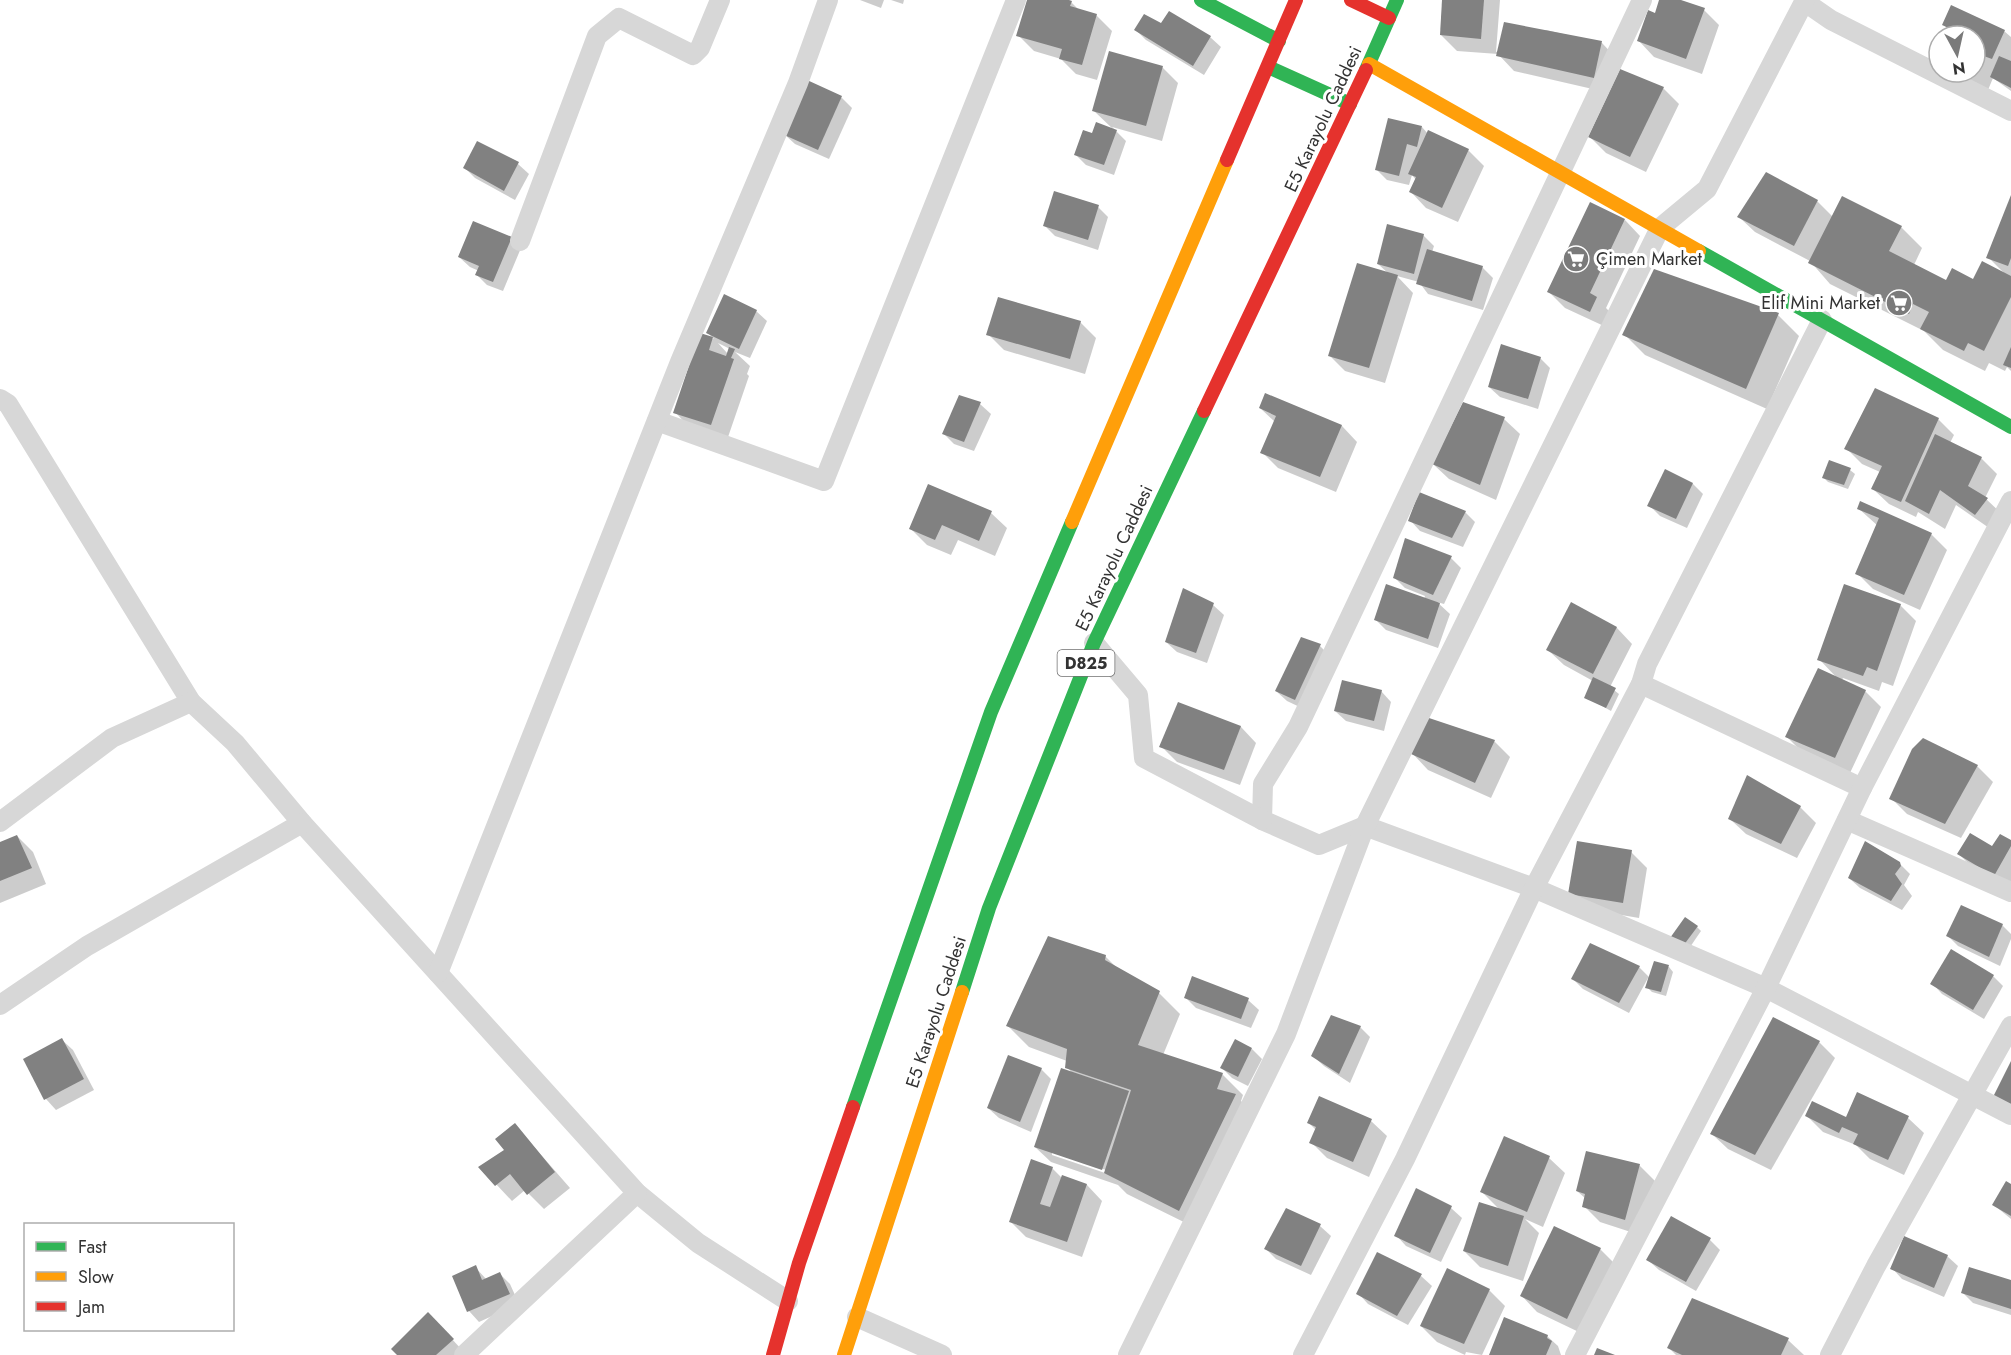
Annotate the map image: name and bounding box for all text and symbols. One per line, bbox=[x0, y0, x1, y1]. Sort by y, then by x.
north arrow bbox=[1927, 24, 1987, 84]
street label: E5 Karayolu Caddesi bbox=[1278, 42, 1368, 196]
text: N bbox=[1951, 56, 1967, 81]
supermarket icon: Çimen Market bbox=[1561, 244, 1591, 274]
place label: Çimen Market bbox=[1596, 246, 1703, 272]
supermarket icon: Elif Mini Market bbox=[1884, 288, 1914, 318]
place label: Elif Mini Market bbox=[1761, 290, 1881, 316]
street label: E5 Karayolu Caddesi bbox=[1069, 481, 1159, 635]
road number: D825 bbox=[1058, 650, 1114, 676]
street label: E5 Karayolu Caddesi bbox=[899, 933, 973, 1091]
legend bbox=[24, 1223, 234, 1331]
text: Fast bbox=[78, 1234, 107, 1260]
text: Slow bbox=[78, 1264, 115, 1290]
text: Jam bbox=[76, 1294, 105, 1320]

